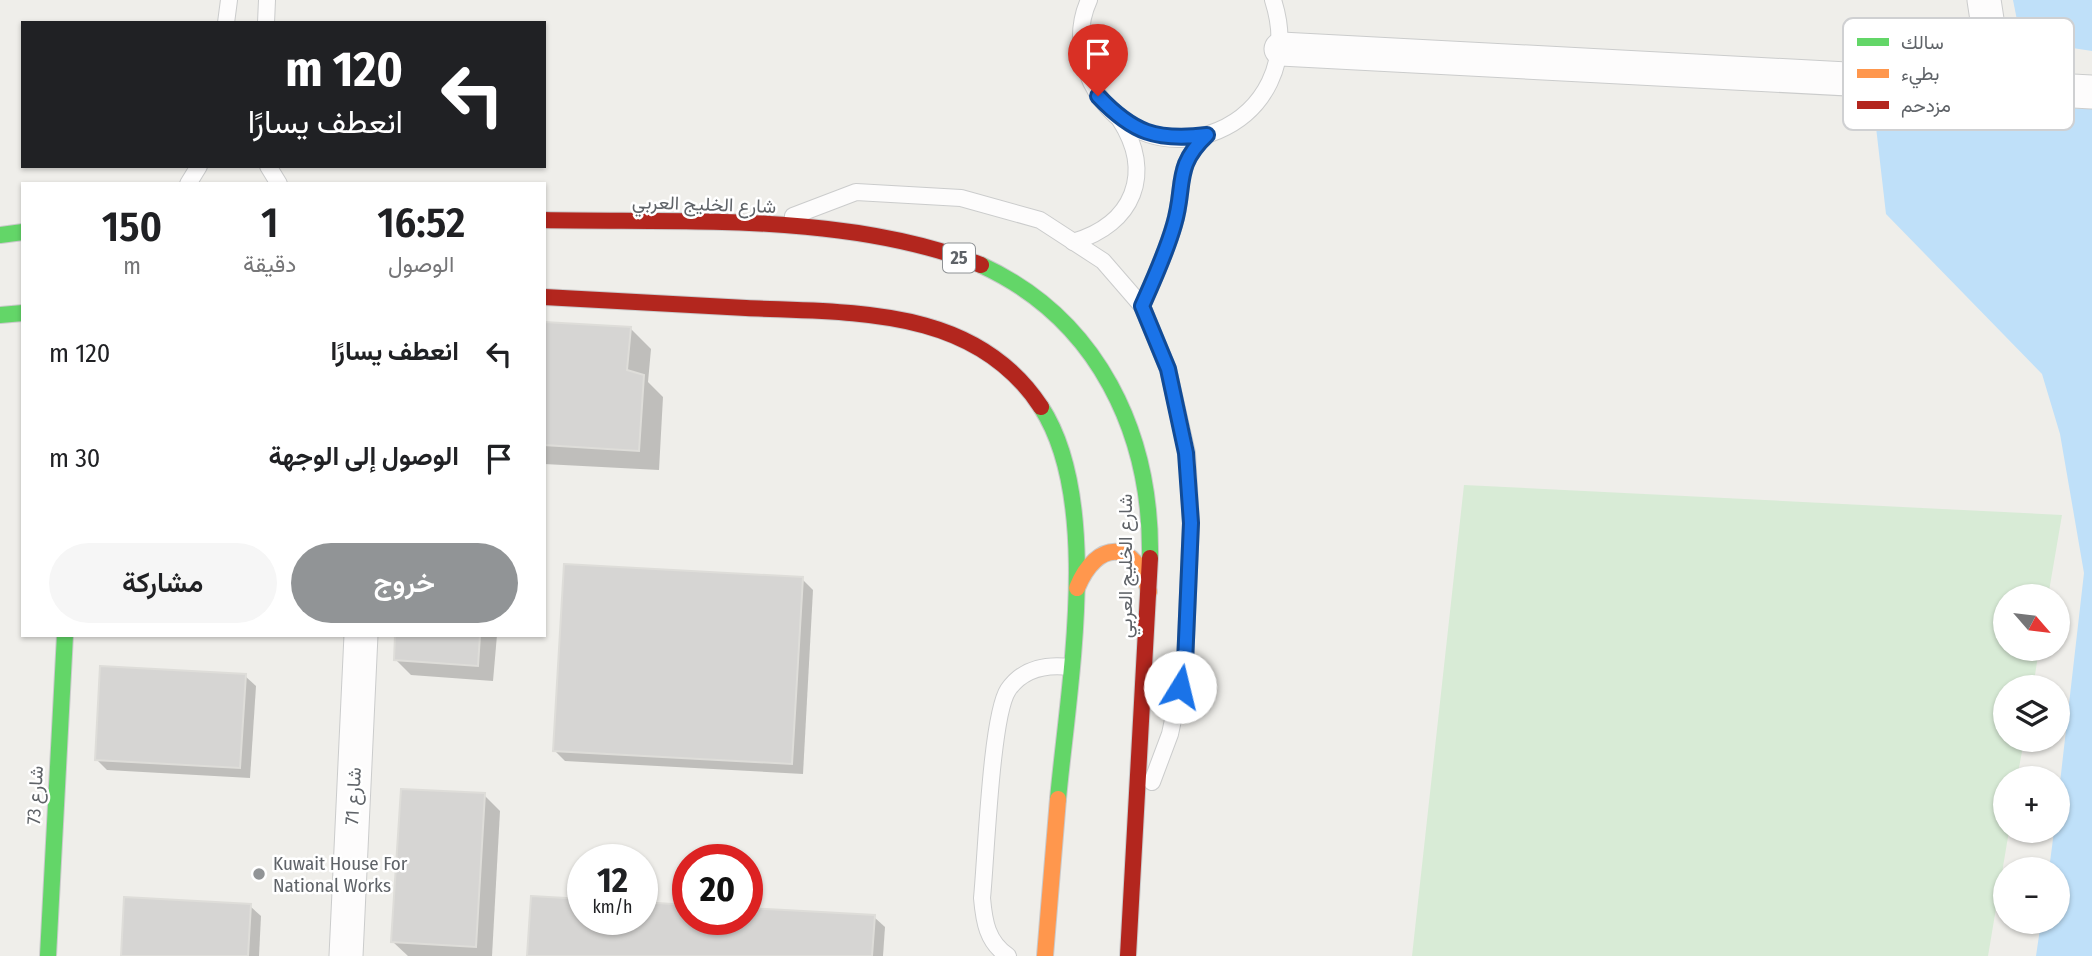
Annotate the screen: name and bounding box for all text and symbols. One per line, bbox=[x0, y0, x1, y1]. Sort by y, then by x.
legend bbox=[1843, 18, 2074, 130]
pin bbox=[1068, 24, 1128, 96]
text: سالك bbox=[1901, 31, 1944, 54]
icon: arrive bbox=[1079, 35, 1117, 73]
text: 120 m bbox=[285, 40, 403, 99]
icon: left bbox=[427, 49, 518, 140]
text: بطيء bbox=[1901, 62, 1939, 89]
text: مزدحم bbox=[1901, 94, 1951, 118]
text: انعطف يسارًا bbox=[248, 103, 403, 141]
street label: شارع الخليج العربي bbox=[631, 190, 777, 222]
text: 1 bbox=[261, 198, 278, 248]
text: 16:52 bbox=[377, 198, 465, 248]
text: 150 bbox=[102, 202, 162, 252]
road number: 25 bbox=[943, 244, 975, 272]
text: دقيقة bbox=[243, 250, 296, 278]
text: الوصول bbox=[388, 250, 454, 278]
text: m bbox=[123, 252, 141, 280]
icon: left bbox=[480, 335, 518, 373]
text: انعطف يسارًا bbox=[331, 336, 459, 367]
text: 120 m bbox=[49, 338, 110, 369]
icon: arrive bbox=[480, 440, 518, 478]
text: الوصول إلى الوجهة bbox=[268, 441, 459, 472]
text: 30 m bbox=[49, 443, 100, 474]
street label: شارع الخليج العربي bbox=[1114, 494, 1141, 638]
button: مشاركة bbox=[49, 543, 277, 623]
button: خروج bbox=[291, 543, 518, 623]
north arrow bbox=[1993, 584, 2070, 662]
map controls bbox=[1993, 584, 2070, 934]
position arrow bbox=[1143, 650, 1217, 724]
button: layers bbox=[1993, 675, 2070, 752]
street label: شارع 73 bbox=[22, 765, 49, 825]
button: + bbox=[1993, 766, 2070, 843]
street label: شارع 71 bbox=[340, 767, 367, 825]
speed limit sign: 20 bbox=[672, 844, 763, 935]
place label: Kuwait House For National Works bbox=[273, 852, 408, 897]
button: − bbox=[1993, 857, 2070, 934]
text: 12 bbox=[597, 859, 628, 901]
marker: Kuwait House For National Works bbox=[251, 866, 267, 882]
text: km/h bbox=[592, 896, 633, 918]

